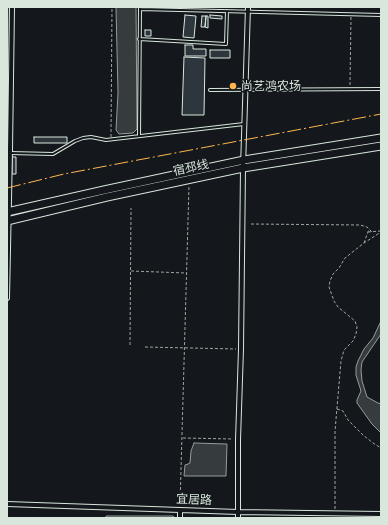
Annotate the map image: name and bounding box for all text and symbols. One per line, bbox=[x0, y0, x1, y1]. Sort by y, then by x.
place label: 尚艺鸿农场 bbox=[241, 79, 301, 93]
marker: 尚艺鸿农场 bbox=[228, 81, 238, 91]
street label: 宿邳线 bbox=[172, 157, 210, 179]
street label: 宜居路 bbox=[176, 492, 212, 508]

